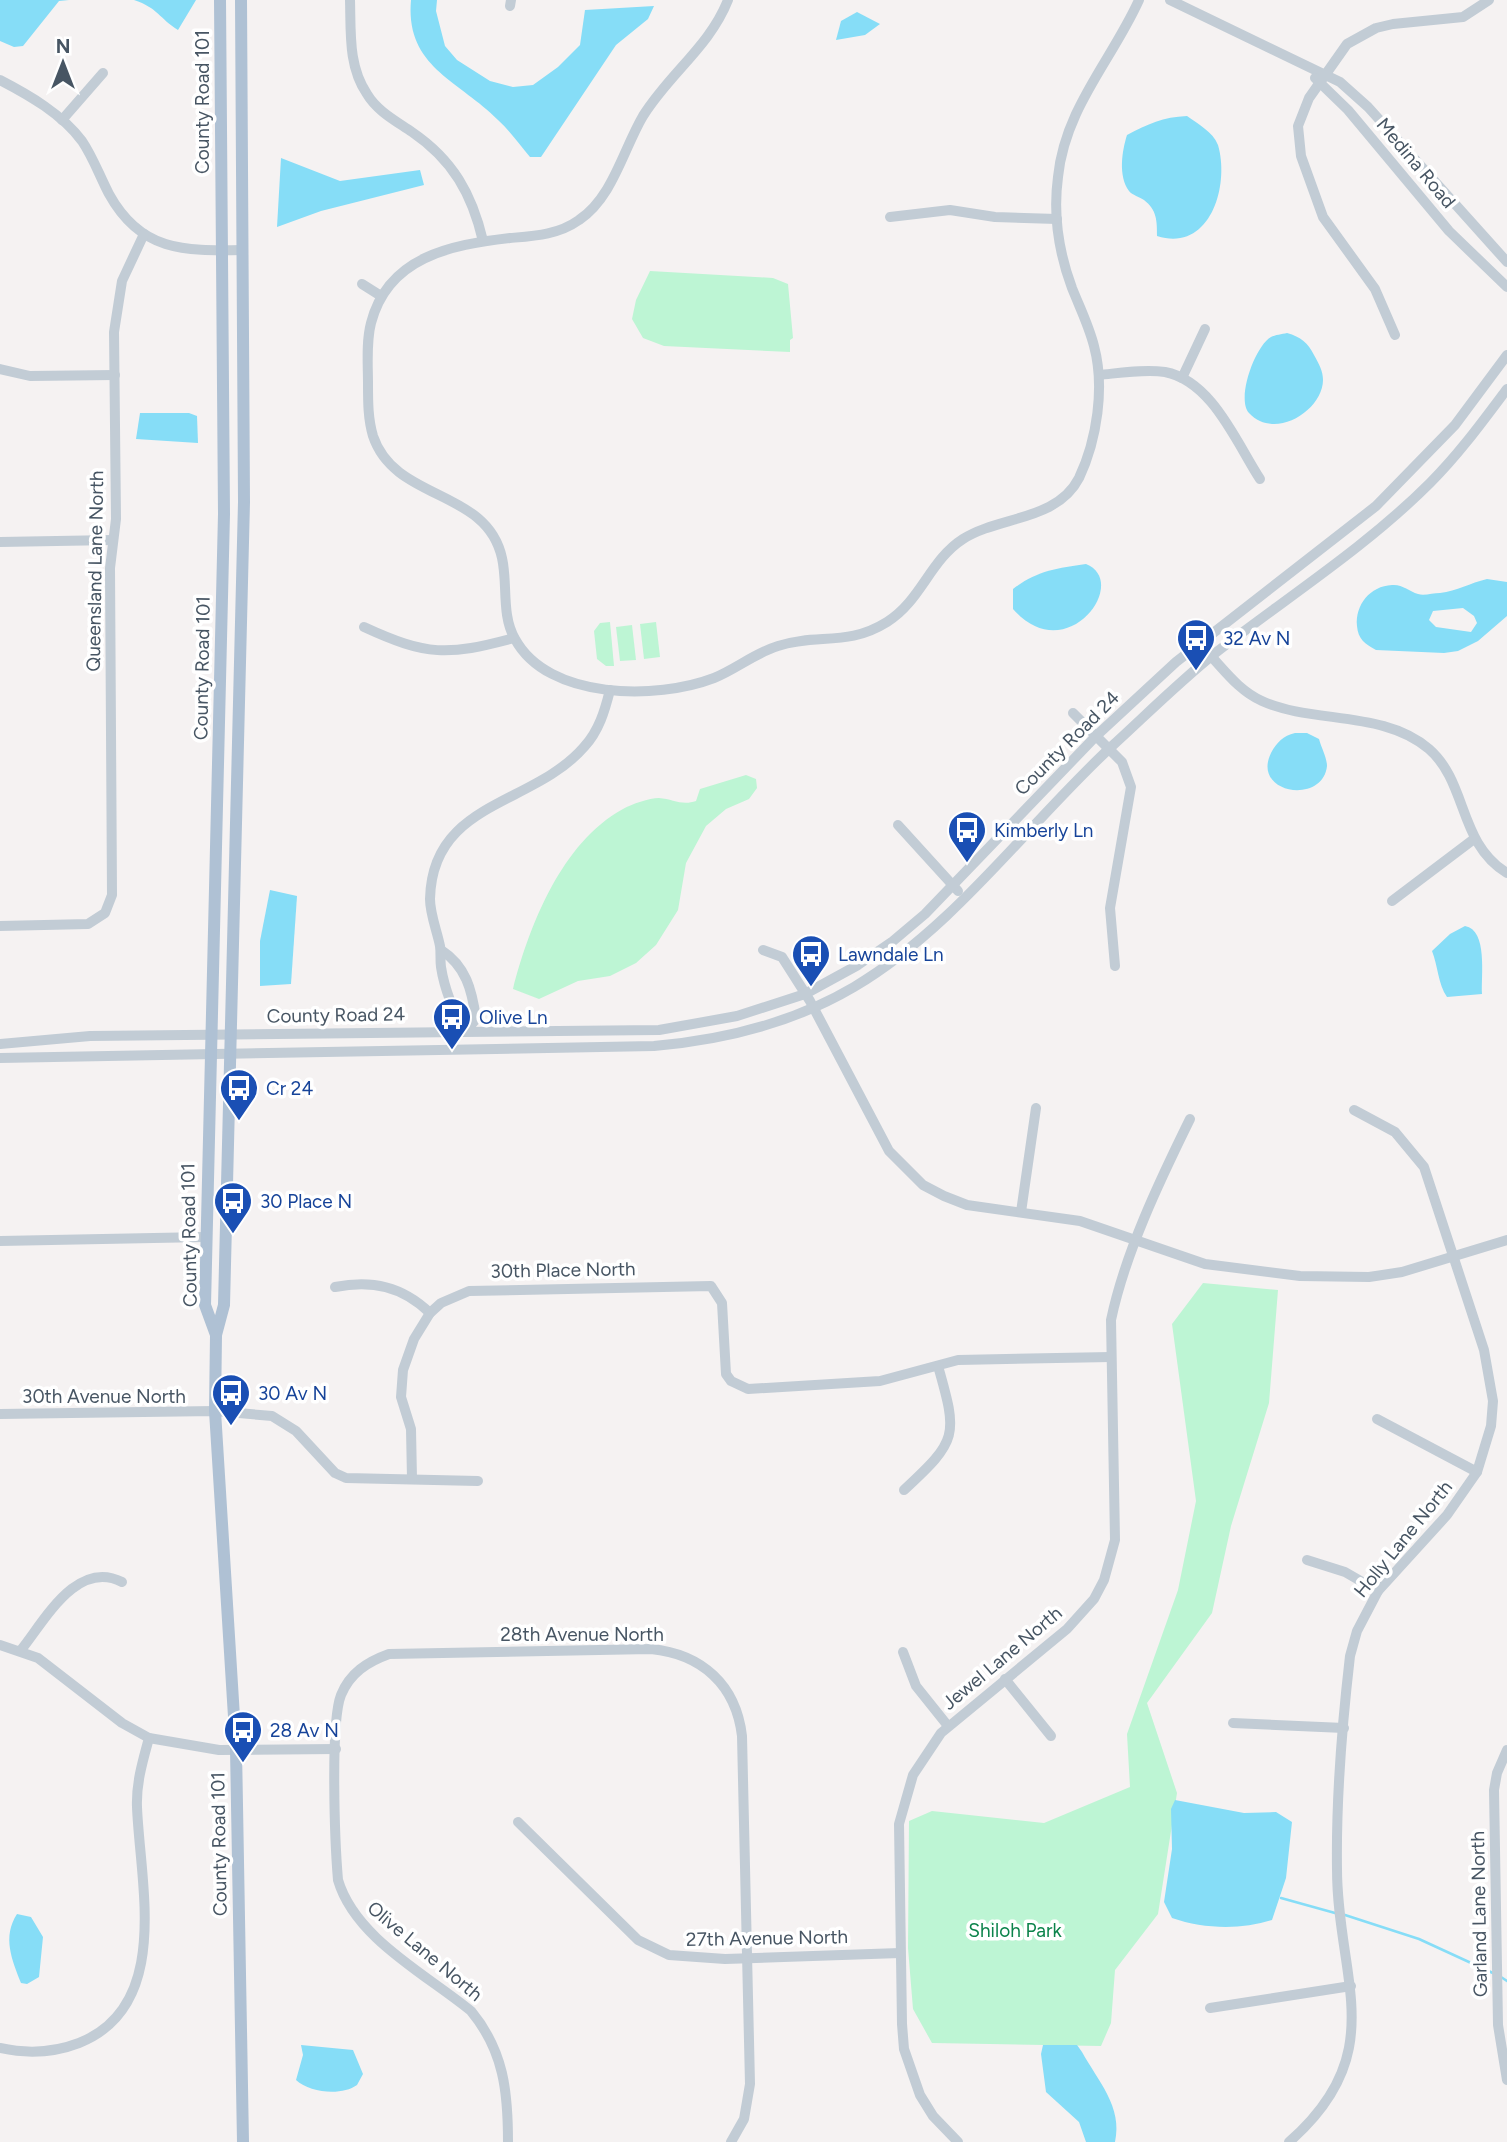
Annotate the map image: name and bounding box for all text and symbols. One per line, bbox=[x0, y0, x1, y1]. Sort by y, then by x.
north arrow bbox=[28, 28, 98, 98]
street label: County Road 101 bbox=[191, 30, 214, 174]
text: N bbox=[56, 35, 70, 58]
street label: Medina Road bbox=[1372, 113, 1460, 213]
street label: Queensland Lane North bbox=[82, 470, 108, 672]
street label: County Road 101 bbox=[189, 596, 215, 740]
bus stop icon: 32 Av N bbox=[1175, 617, 1217, 672]
place label: 32 Av N bbox=[1223, 627, 1291, 650]
street label: County Road 24 bbox=[1010, 686, 1124, 800]
bus stop icon: Kimberly Ln bbox=[946, 809, 988, 864]
place label: Kimberly Ln bbox=[994, 819, 1093, 842]
bus stop icon: Lawndale Ln bbox=[790, 933, 832, 988]
place label: Lawndale Ln bbox=[838, 943, 943, 966]
bus stop icon: Olive Ln bbox=[431, 996, 473, 1051]
street label: County Road 24 bbox=[266, 1002, 406, 1028]
place label: Olive Ln bbox=[479, 1006, 548, 1029]
bus stop icon: Cr 24 bbox=[218, 1067, 260, 1122]
place label: Cr 24 bbox=[266, 1077, 313, 1100]
street label: County Road 101 bbox=[176, 1163, 202, 1307]
bus stop icon: 30 Place N bbox=[212, 1180, 254, 1235]
place label: 30 Place N bbox=[260, 1190, 352, 1213]
street label: 30th Place North bbox=[490, 1257, 636, 1283]
bus stop icon: 30 Av N bbox=[210, 1372, 252, 1427]
place label: 30 Av N bbox=[258, 1382, 327, 1405]
street label: 30th Avenue North bbox=[22, 1385, 186, 1408]
street label: Holly Lane North bbox=[1349, 1476, 1457, 1602]
street label: Jewel Lane North bbox=[938, 1601, 1066, 1715]
street label: 28th Avenue North bbox=[500, 1623, 664, 1646]
bus stop icon: 28 Av N bbox=[222, 1709, 264, 1764]
place label: 28 Av N bbox=[270, 1719, 339, 1742]
street label: County Road 101 bbox=[206, 1772, 232, 1916]
street label: Garland Lane North bbox=[1466, 1831, 1492, 1997]
street label: Olive Lane North bbox=[363, 1896, 487, 2006]
park label: Shiloh Park bbox=[968, 1919, 1062, 1942]
street label: 27th Avenue North bbox=[686, 1925, 848, 1951]

